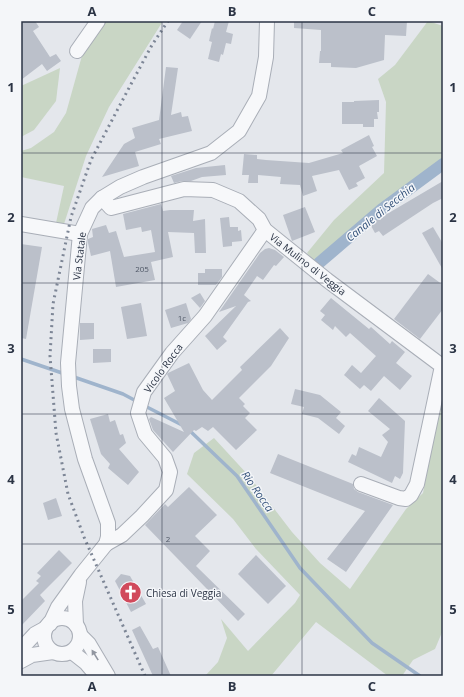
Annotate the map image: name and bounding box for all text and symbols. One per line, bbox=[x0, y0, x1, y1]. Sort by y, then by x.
text: A bbox=[88, 2, 97, 20]
text: B bbox=[228, 2, 237, 20]
text: C bbox=[368, 2, 376, 20]
text: 1 bbox=[7, 78, 15, 96]
text: 1 bbox=[449, 78, 457, 96]
water label: Canale di Secchia bbox=[342, 180, 418, 244]
text: 2 bbox=[7, 208, 15, 226]
text: 2 bbox=[449, 208, 457, 226]
street label: Via Mulino di Veggia bbox=[267, 230, 349, 298]
street label: Via Statale bbox=[69, 231, 89, 281]
house number: 205 bbox=[135, 263, 149, 274]
house number: 1c bbox=[178, 312, 186, 323]
text: 3 bbox=[7, 339, 15, 357]
text: 3 bbox=[449, 339, 457, 357]
street label: Vicolo Rocca bbox=[140, 341, 186, 395]
water label: Rio Rocca bbox=[238, 468, 278, 514]
text: 4 bbox=[7, 470, 15, 488]
text: 4 bbox=[449, 470, 457, 488]
house number: 2 bbox=[166, 533, 171, 544]
church icon: Chiesa di Veggia bbox=[118, 580, 144, 606]
place label: Chiesa di Veggia bbox=[146, 586, 221, 600]
text: 5 bbox=[7, 600, 15, 618]
text: 5 bbox=[449, 600, 457, 618]
one-way arrow bbox=[92, 649, 99, 661]
text: A bbox=[88, 677, 97, 695]
text: B bbox=[228, 677, 237, 695]
text: C bbox=[368, 677, 376, 695]

